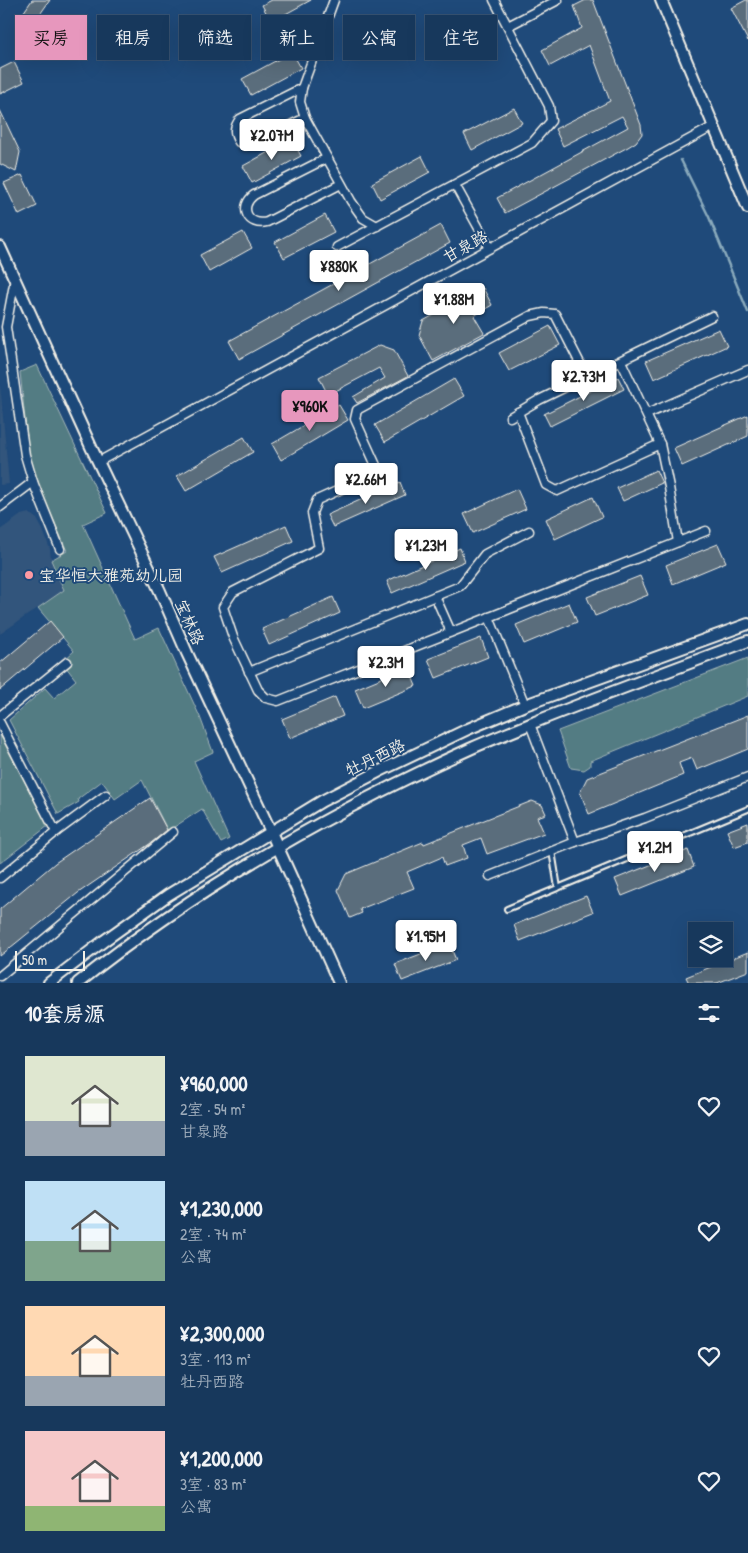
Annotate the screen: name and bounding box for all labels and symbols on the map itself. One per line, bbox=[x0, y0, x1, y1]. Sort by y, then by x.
pin: ¥2.07M bbox=[231, 119, 313, 161]
street label: 甘泉路 bbox=[439, 225, 491, 267]
pin: ¥880K bbox=[304, 250, 374, 292]
pin: ¥1.88M bbox=[413, 282, 495, 325]
pin: ¥2.73M bbox=[543, 360, 625, 402]
pin: ¥960K bbox=[275, 390, 345, 432]
pin: ¥2.66M bbox=[325, 462, 407, 505]
pin: ¥1.23M bbox=[385, 528, 467, 571]
place label: 宝华恒大雅苑幼儿园 bbox=[39, 564, 183, 586]
marker: 宝华恒大雅苑幼儿园 bbox=[23, 569, 35, 581]
street label: 宝林路 bbox=[170, 596, 210, 648]
pin: ¥2.3M bbox=[351, 646, 421, 688]
street label: 牡丹西路 bbox=[341, 733, 409, 781]
pin: ¥1.2M bbox=[620, 830, 690, 873]
pin: ¥1.95M bbox=[385, 920, 467, 962]
scale bar bbox=[15, 948, 85, 971]

